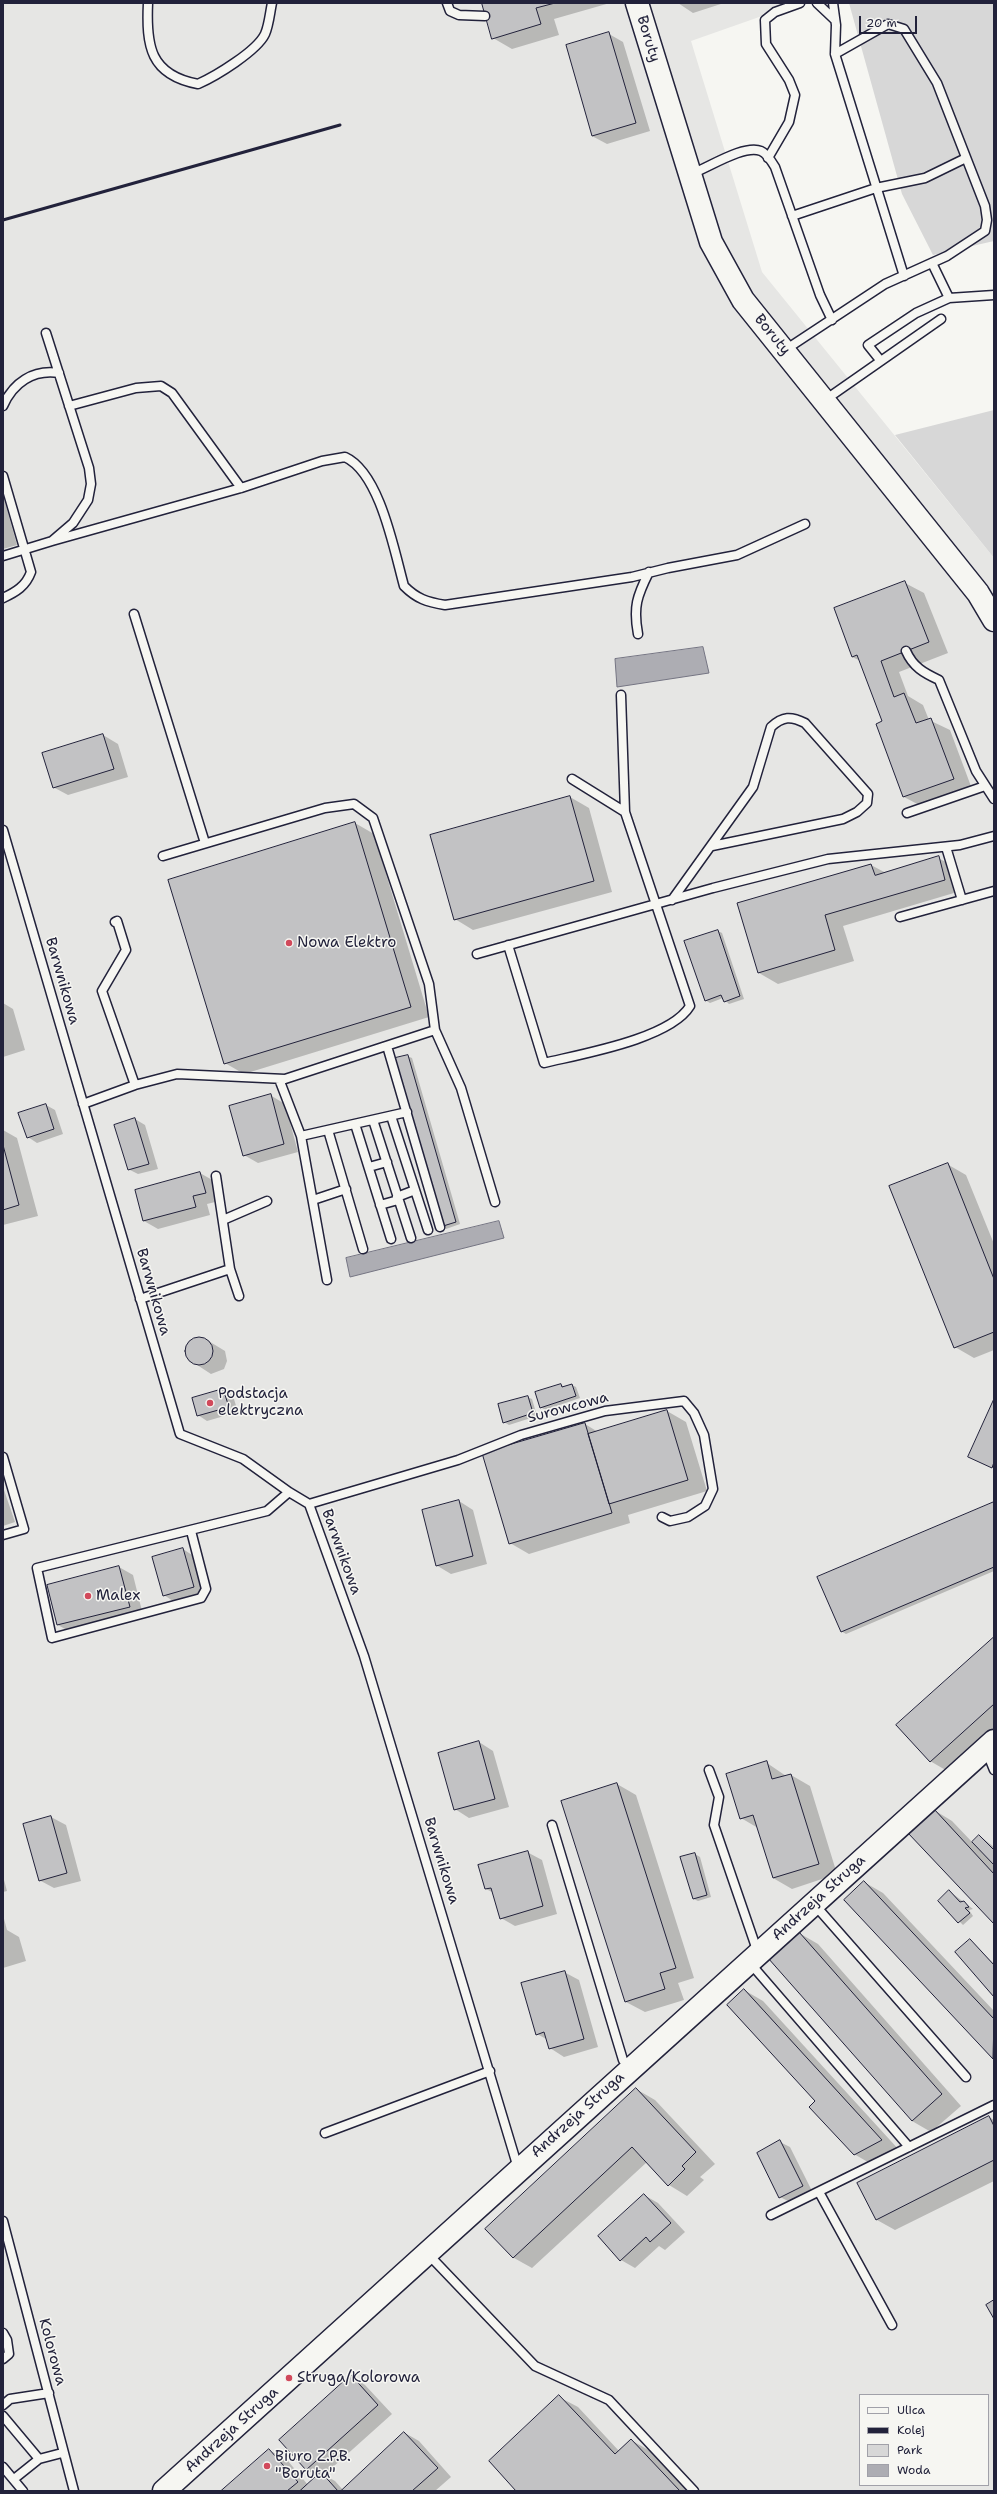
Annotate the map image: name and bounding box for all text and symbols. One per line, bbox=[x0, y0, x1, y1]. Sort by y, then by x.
scale bar bbox=[861, 8, 919, 34]
street label: Boruty bbox=[632, 13, 664, 65]
text: 20 m bbox=[866, 15, 897, 31]
street label: Boruty bbox=[750, 311, 794, 359]
place label: Nowa Elektro bbox=[297, 934, 396, 952]
street label: Barwnikowa bbox=[41, 935, 83, 1027]
marker: Nowa Elektro bbox=[284, 938, 294, 948]
street label: Barwnikowa bbox=[132, 1246, 174, 1338]
place label: Podstacja elektryczna bbox=[218, 1385, 303, 1420]
street label: Surowcowa bbox=[526, 1389, 610, 1427]
marker: Podstacja elektryczna bbox=[205, 1398, 215, 1408]
street label: Barwnikowa bbox=[317, 1507, 365, 1597]
place label: Malex bbox=[96, 1587, 140, 1605]
marker: Malex bbox=[83, 1591, 93, 1601]
street label: Barwnikowa bbox=[419, 1815, 463, 1907]
street label: Andrzeja Struga bbox=[769, 1851, 869, 1945]
street label: Andrzeja Struga bbox=[528, 2068, 628, 2162]
street label: Kolorowa bbox=[34, 2317, 70, 2387]
place label: Struga/Kolorowa bbox=[297, 2369, 420, 2387]
marker: Struga/Kolorowa bbox=[284, 2373, 294, 2383]
street label: Andrzeja Struga bbox=[182, 2383, 282, 2477]
legend bbox=[859, 2394, 989, 2486]
text: Ulica bbox=[897, 2402, 925, 2418]
text: Kolej bbox=[897, 2422, 925, 2438]
text: Park bbox=[897, 2442, 923, 2458]
place label: Biuro Z.P.B. "Boruta" bbox=[275, 2448, 351, 2483]
marker: Biuro Z.P.B. "Boruta" bbox=[262, 2461, 272, 2471]
text: Woda bbox=[897, 2462, 930, 2478]

